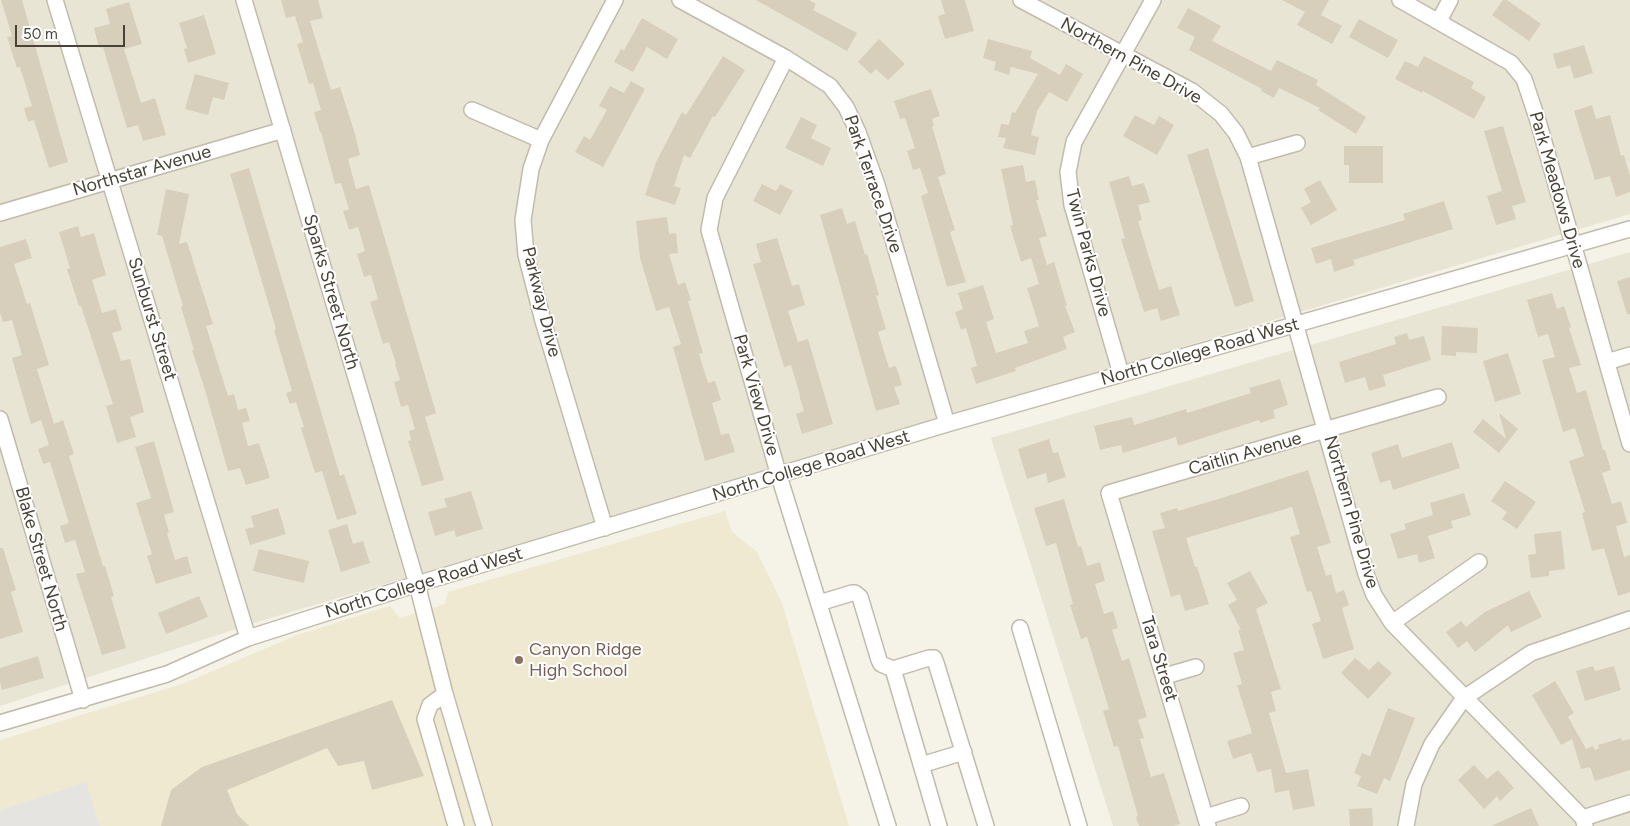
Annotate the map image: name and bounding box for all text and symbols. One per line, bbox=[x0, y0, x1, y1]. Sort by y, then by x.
street label: Northern Pine Drive bbox=[1057, 13, 1205, 109]
scale bar bbox=[18, 15, 128, 47]
text: 50 m bbox=[23, 25, 58, 43]
street label: Park Meadows Drive bbox=[1524, 109, 1590, 271]
street label: Park Terrace Drive bbox=[839, 112, 907, 256]
street label: Northstar Avenue bbox=[70, 141, 214, 201]
street label: Twin Parks Drive bbox=[1061, 187, 1115, 319]
street label: Sparks Street North bbox=[298, 212, 364, 372]
street label: Parkway Drive bbox=[517, 245, 565, 359]
street label: Sunburst Street bbox=[123, 255, 181, 383]
street label: North College Road West bbox=[1098, 313, 1302, 391]
street label: Park View Drive bbox=[728, 332, 784, 458]
street label: North College Road West bbox=[710, 426, 912, 506]
street label: Caitlin Avenue bbox=[1186, 428, 1304, 480]
street label: Northern Pine Drive bbox=[1319, 433, 1383, 591]
street label: Blake Street North bbox=[10, 484, 72, 634]
street label: North College Road West bbox=[323, 543, 525, 623]
street label: Tara Street bbox=[1136, 614, 1182, 704]
place label: Canyon Ridge High School bbox=[529, 639, 642, 682]
marker: Canyon Ridge High School bbox=[513, 654, 525, 666]

